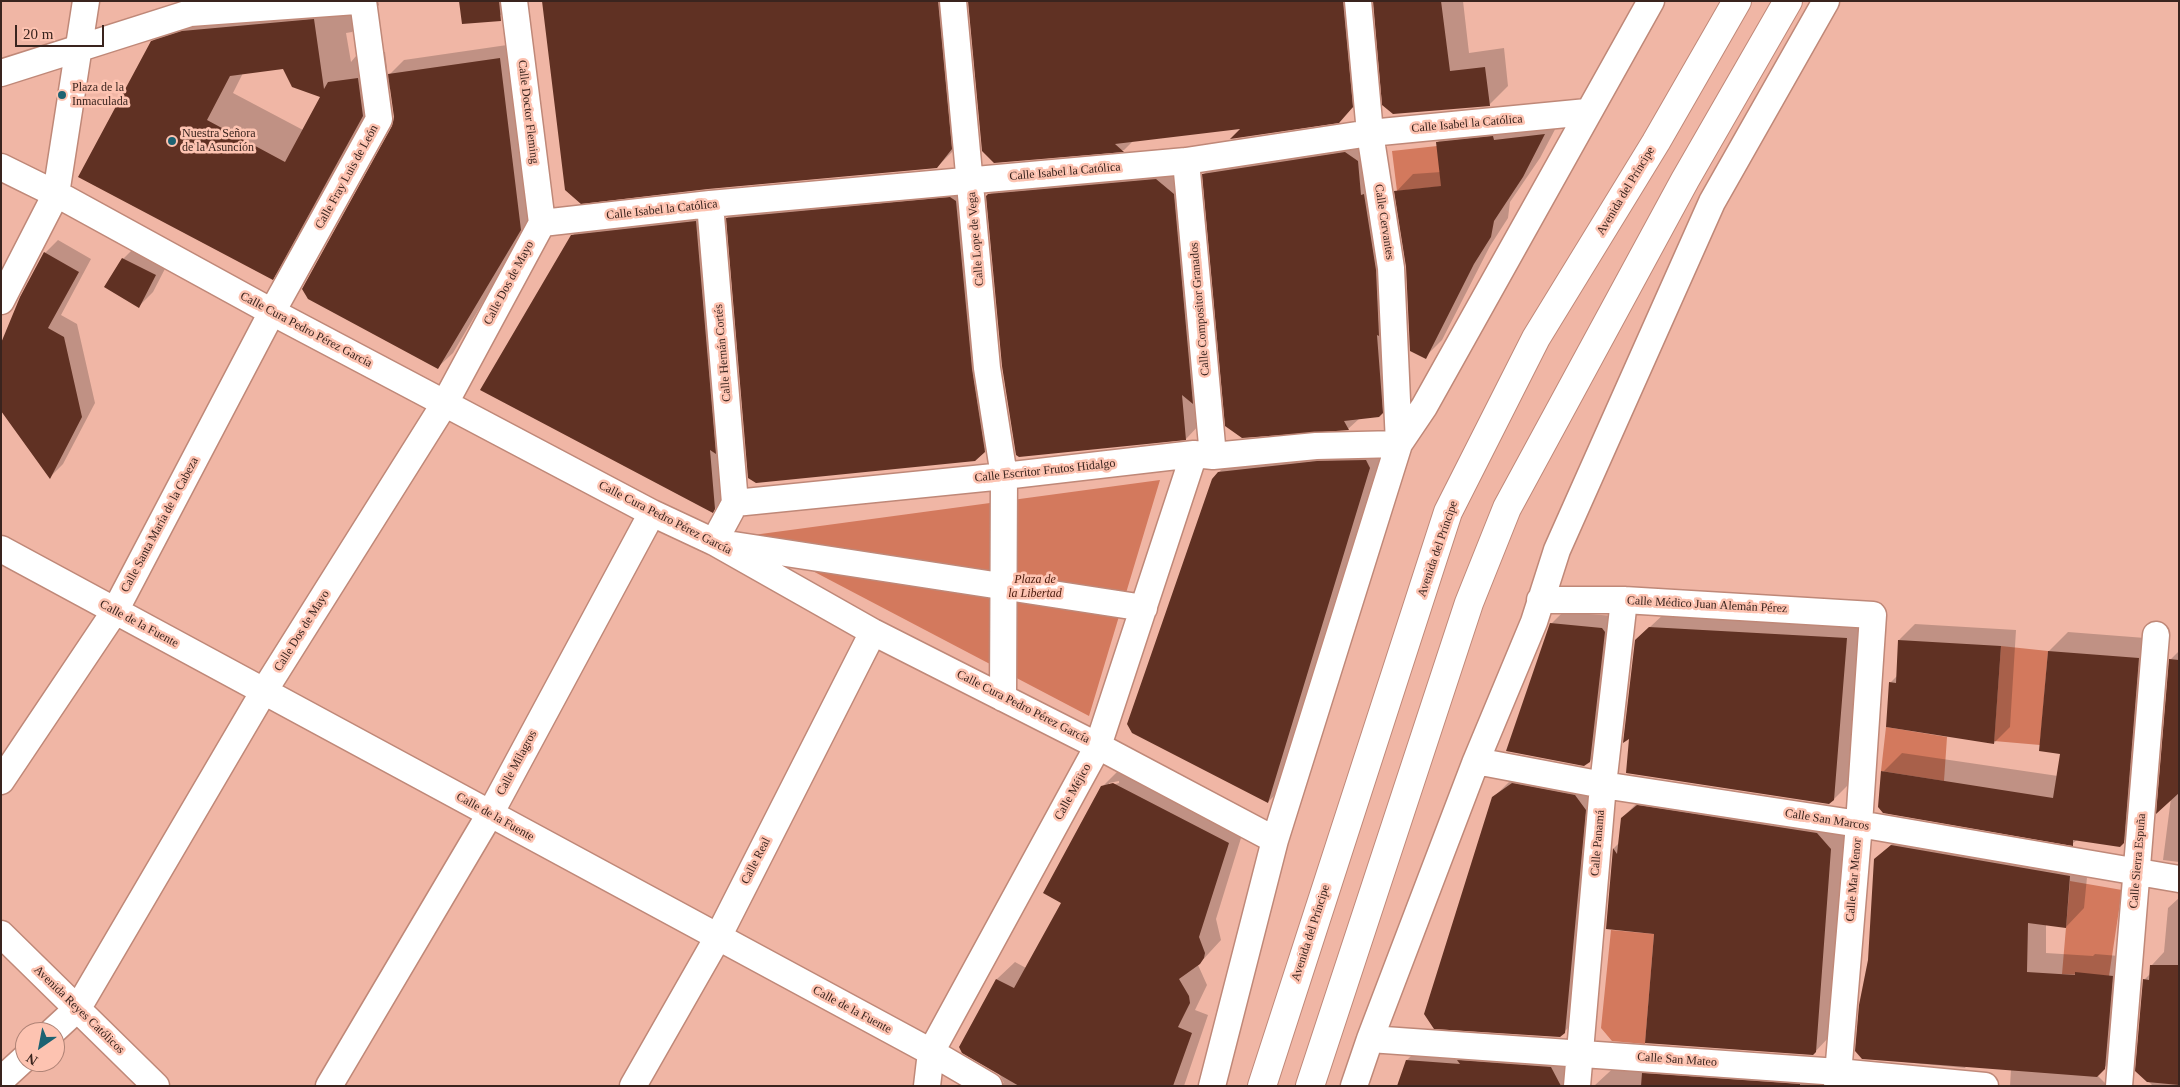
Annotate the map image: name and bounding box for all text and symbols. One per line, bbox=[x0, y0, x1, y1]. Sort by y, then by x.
scale bar bbox=[18, 15, 106, 47]
text: 20 m bbox=[23, 26, 53, 42]
street label: Calle Doctor Fleming bbox=[514, 59, 542, 165]
place label: Plaza de la Inmaculada bbox=[72, 81, 128, 109]
marker: Plaza de la Inmaculada bbox=[56, 89, 68, 101]
street label: Calle Isabel la Católica bbox=[1411, 112, 1523, 136]
street label: Calle Fray Luis de León bbox=[312, 123, 382, 231]
place label: Nuestra Señora de la Asunción bbox=[182, 127, 256, 155]
marker: Nuestra Señora de la Asunción bbox=[166, 135, 178, 147]
street label: Avenida del Príncipe bbox=[1594, 144, 1658, 238]
street label: Calle Isabel la Católica bbox=[1009, 160, 1121, 184]
street label: Calle Cervantes bbox=[1371, 183, 1397, 261]
street label: Calle Lope de Vega bbox=[965, 191, 987, 287]
street label: Calle Isabel la Católica bbox=[606, 197, 718, 223]
street label: Calle Dos de Mayo bbox=[481, 239, 537, 327]
street label: Calle Compositor Granados bbox=[1187, 242, 1213, 376]
street label: Calle Cura Pedro Pérez García bbox=[238, 289, 374, 371]
street label: Calle Hernán Cortés bbox=[712, 304, 734, 402]
street label: Calle Santa María de la Cabeza bbox=[118, 455, 202, 595]
street label: Calle Escritor Frutos Hidalgo bbox=[974, 456, 1116, 486]
street label: Calle Cura Pedro Pérez García bbox=[596, 478, 734, 558]
street label: Avenida del Príncipe bbox=[1415, 499, 1461, 599]
park label: Plaza de la Libertad bbox=[1008, 573, 1062, 601]
street label: Calle Dos de Mayo bbox=[271, 588, 333, 674]
street label: Calle Médico Juan Alemán Pérez bbox=[1626, 594, 1788, 616]
street label: Calle de la Fuente bbox=[97, 597, 181, 651]
street label: Calle Cura Pedro Pérez García bbox=[954, 667, 1092, 747]
street label: Calle Milagros bbox=[494, 728, 540, 798]
street label: Calle Méjico bbox=[1052, 761, 1094, 823]
street label: Calle de la Fuente bbox=[453, 790, 537, 844]
street label: Calle San Marcos bbox=[1784, 806, 1870, 834]
street label: Calle Panamá bbox=[1588, 809, 1608, 877]
street label: Calle Sierra Espuña bbox=[2127, 813, 2149, 909]
street label: Calle Real bbox=[738, 835, 774, 887]
street label: Calle Mar Menor bbox=[1843, 838, 1865, 922]
street label: Avenida del Príncipe bbox=[1289, 883, 1333, 983]
street label: Avenida Reyes Católicos bbox=[31, 963, 127, 1057]
street label: Calle de la Fuente bbox=[810, 983, 894, 1037]
north arrow bbox=[15, 1022, 65, 1072]
text: N bbox=[24, 1050, 40, 1068]
street label: Calle San Mateo bbox=[1637, 1050, 1717, 1070]

